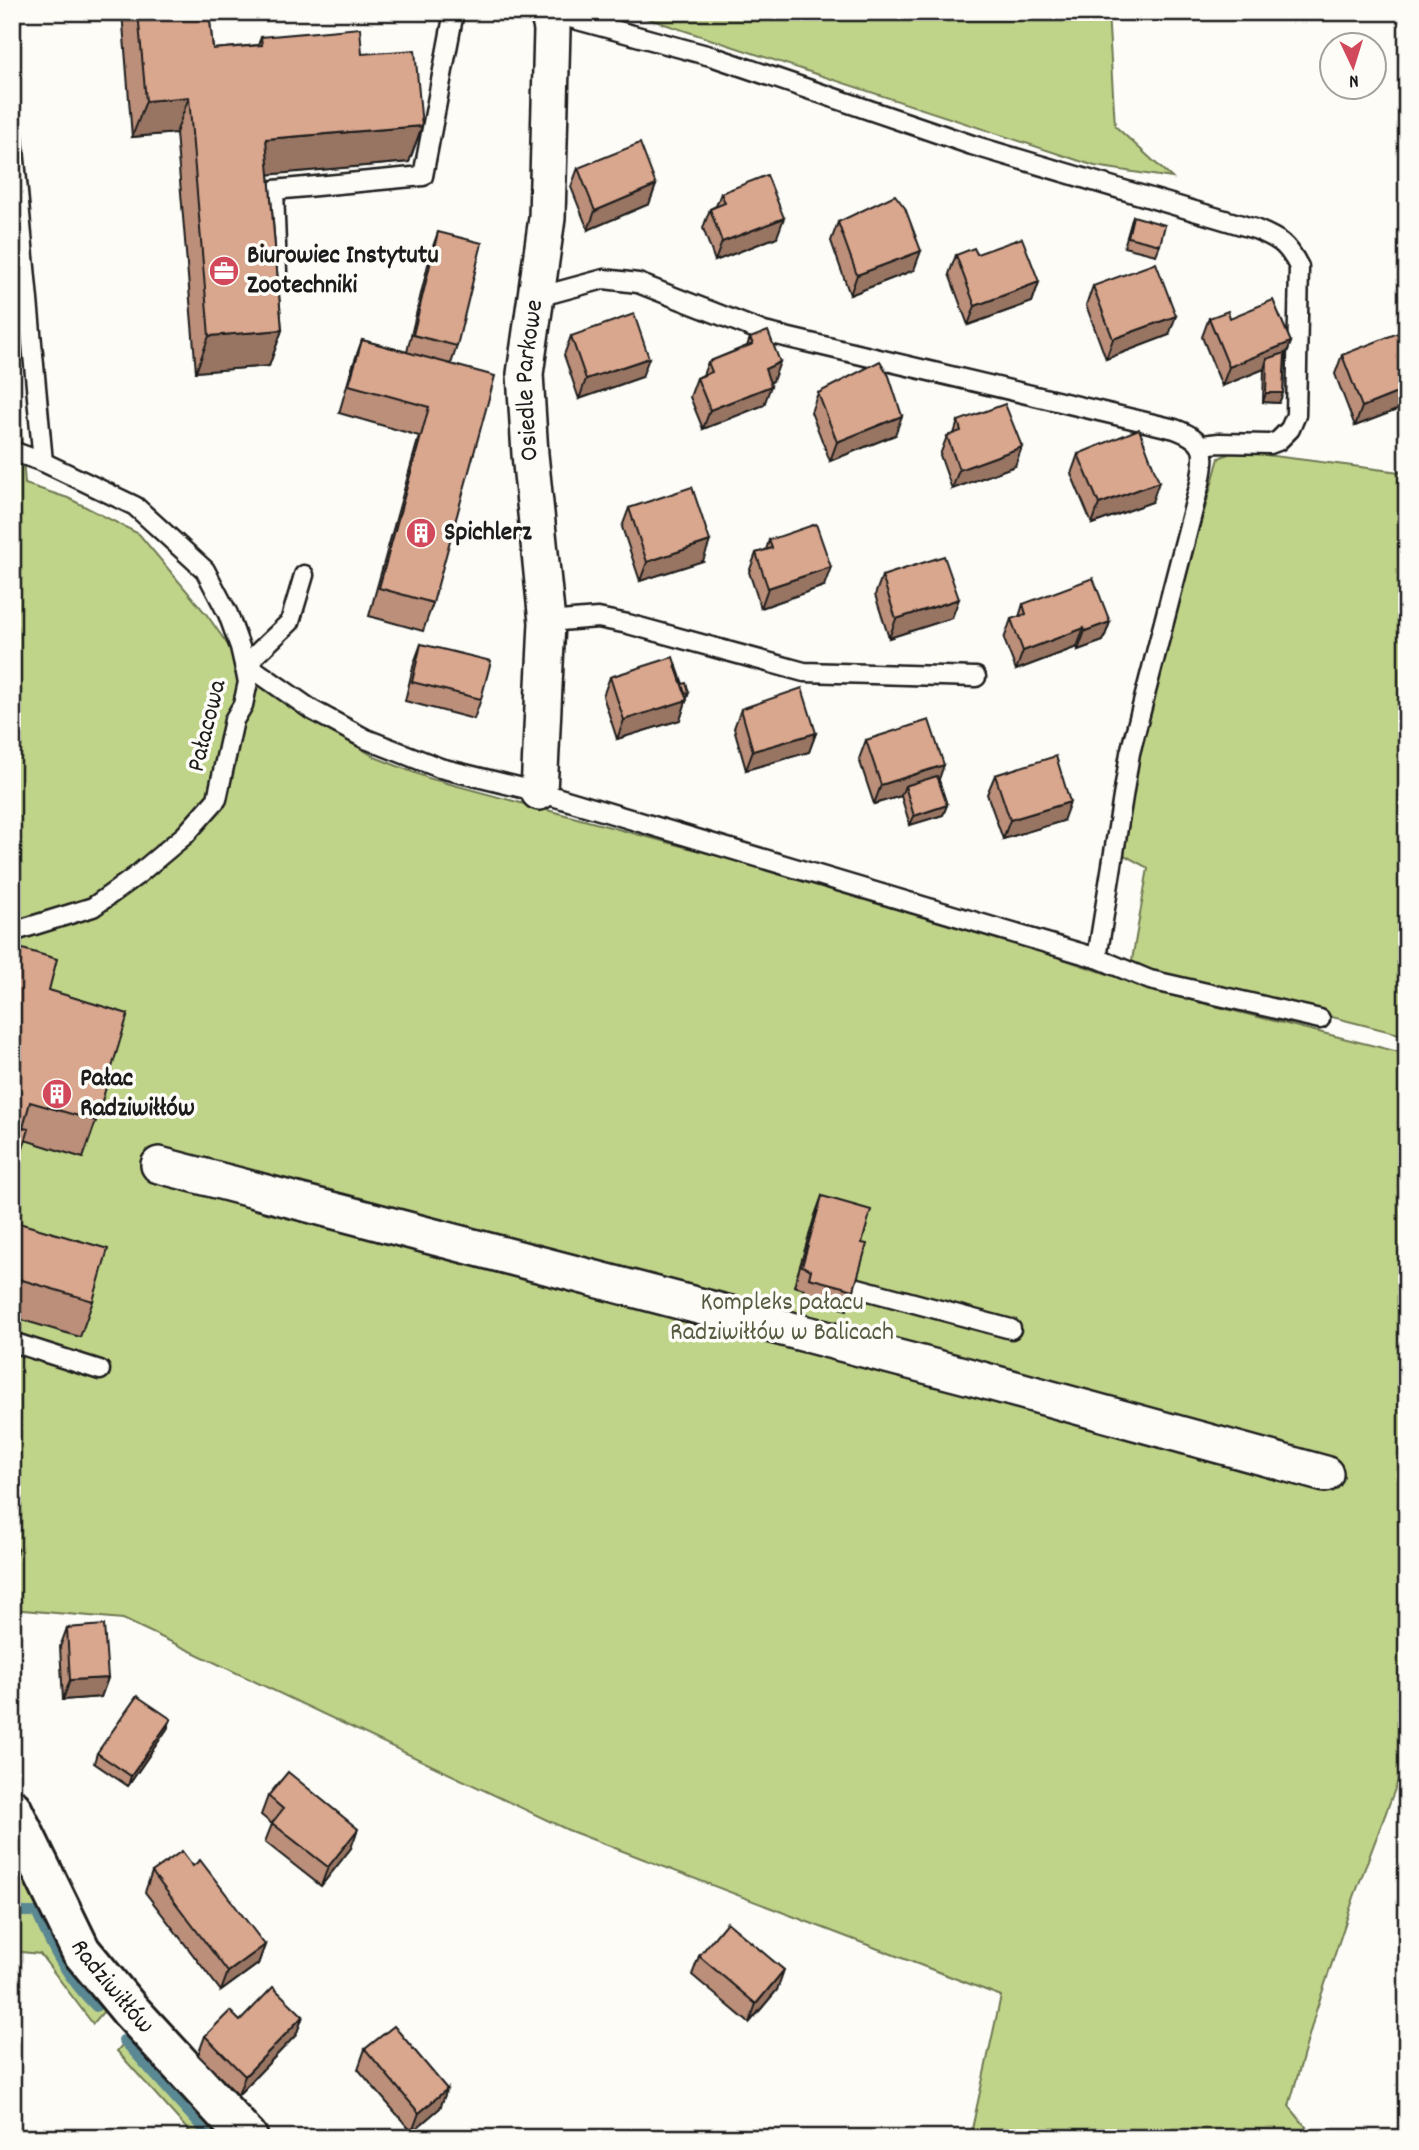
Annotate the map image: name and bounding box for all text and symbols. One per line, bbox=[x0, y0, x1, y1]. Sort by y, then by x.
north arrow bbox=[1318, 32, 1388, 102]
text: N bbox=[1348, 66, 1360, 93]
place label: Biurowiec Instytutu Zootechniki bbox=[247, 238, 439, 305]
office icon: Biurowiec Instytutu Zootechniki bbox=[207, 254, 241, 288]
street label: Osiedle Parkowe bbox=[506, 297, 554, 462]
place label: Spichlerz bbox=[444, 515, 533, 552]
building icon: Spichlerz bbox=[404, 516, 438, 550]
street label: Pałacowa bbox=[179, 675, 237, 776]
place label: Pałac Radziwiłłów bbox=[80, 1061, 195, 1128]
building icon: Pałac Radziwiłłów bbox=[40, 1077, 74, 1111]
park label: Kompleks pałacu Radziwiłłów w Balicach bbox=[670, 1285, 894, 1352]
street label: Radziwiłłów bbox=[60, 1934, 162, 2043]

